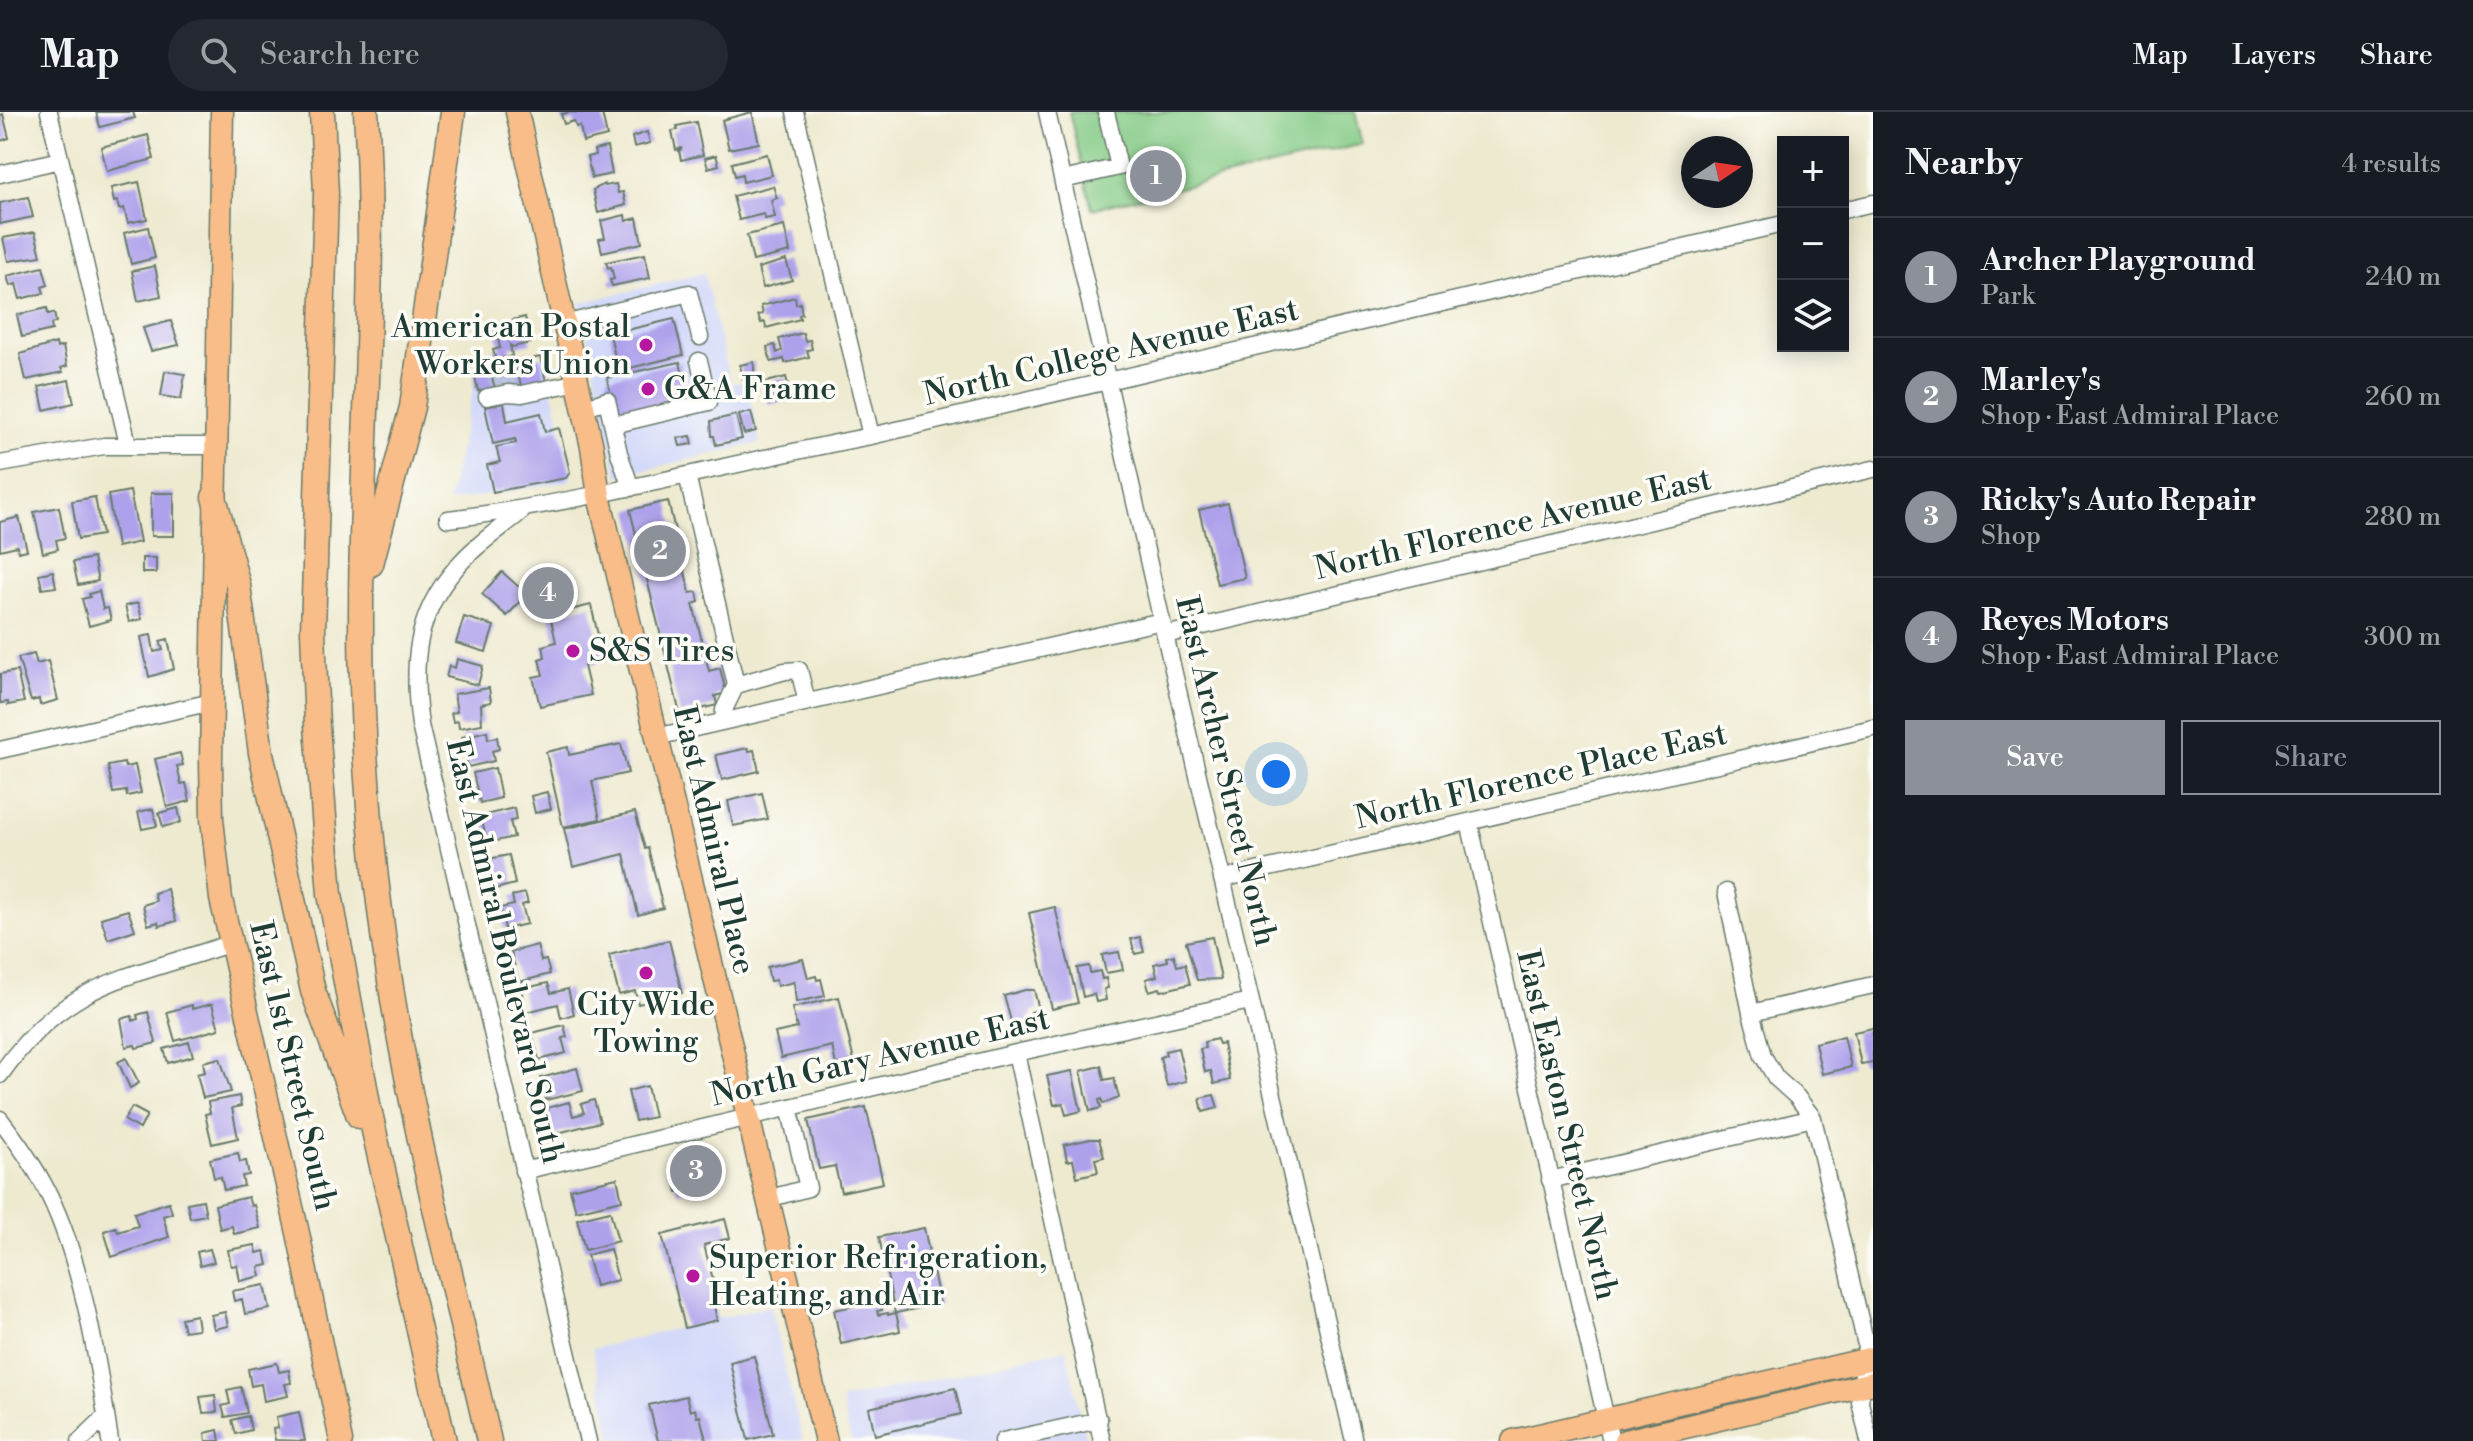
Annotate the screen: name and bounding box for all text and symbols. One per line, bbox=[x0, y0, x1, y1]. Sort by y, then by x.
search box bbox=[168, 19, 728, 91]
text: Map bbox=[40, 32, 120, 79]
icon: search bbox=[196, 33, 240, 77]
text: Search here bbox=[260, 36, 420, 74]
text: Map bbox=[2133, 38, 2188, 73]
text: Layers bbox=[2232, 38, 2316, 73]
text: Share bbox=[2360, 38, 2433, 73]
north arrow bbox=[1681, 136, 1753, 208]
map controls bbox=[1777, 136, 1849, 352]
button: + bbox=[1777, 136, 1849, 208]
text: Nearby bbox=[1905, 143, 2023, 185]
pin: 1 bbox=[1130, 146, 1182, 206]
text: 4 results bbox=[2342, 148, 2441, 180]
button: − bbox=[1777, 208, 1849, 280]
text: Archer Playground bbox=[1981, 242, 2256, 280]
text: 1 bbox=[1925, 261, 1937, 293]
text: 240 m bbox=[2365, 261, 2441, 293]
button: layers bbox=[1777, 280, 1849, 352]
text: Park bbox=[1981, 280, 2035, 312]
street label: North College Avenue East bbox=[920, 289, 1302, 415]
place label: American Postal Workers Union bbox=[390, 307, 631, 384]
marker: American Postal Workers Union bbox=[637, 336, 655, 354]
text: Marley's bbox=[1981, 362, 2101, 400]
place label: G&A Frame bbox=[664, 369, 836, 409]
marker: G&A Frame bbox=[639, 380, 657, 398]
text: 2 bbox=[1923, 381, 1939, 413]
text: 260 m bbox=[2365, 381, 2441, 413]
text: Shop · East Admiral Place bbox=[1981, 400, 2279, 432]
street label: North Florence Avenue East bbox=[1311, 459, 1715, 589]
text: Ricky's Auto Repair bbox=[1981, 482, 2256, 520]
text: 3 bbox=[1923, 501, 1939, 533]
text: 280 m bbox=[2365, 501, 2441, 533]
text: Shop bbox=[1981, 520, 2041, 552]
pin: 2 bbox=[634, 521, 686, 581]
pin: 4 bbox=[522, 563, 574, 623]
street label: East Archer Street North bbox=[1166, 592, 1286, 950]
text: Reyes Motors bbox=[1981, 602, 2169, 640]
text: 4 bbox=[1922, 621, 1940, 653]
text: 300 m bbox=[2364, 621, 2441, 653]
place label: S&S Tires bbox=[589, 631, 735, 671]
text: Shop · East Admiral Place bbox=[1981, 640, 2279, 672]
marker: S&S Tires bbox=[564, 642, 582, 660]
street label: East Admiral Place bbox=[664, 702, 764, 978]
street label: North Florence Place East bbox=[1351, 714, 1731, 838]
button: Save bbox=[1905, 720, 2165, 795]
button: Share bbox=[2181, 720, 2441, 795]
street label: East Admiral Boulevard South bbox=[437, 735, 573, 1167]
your location bbox=[1256, 754, 1296, 794]
street label: East 1st Street South bbox=[240, 918, 346, 1214]
street label: East Easton Street North bbox=[1507, 946, 1627, 1304]
marker: City Wide Towing bbox=[637, 964, 655, 982]
place label: City Wide Towing bbox=[577, 985, 715, 1062]
street label: North Gary Avenue East bbox=[707, 999, 1053, 1115]
pin: 3 bbox=[670, 1141, 722, 1201]
place label: Superior Refrigeration, Heating, and Air bbox=[709, 1238, 1047, 1315]
marker: Superior Refrigeration, Heating, and Air bbox=[684, 1267, 702, 1285]

